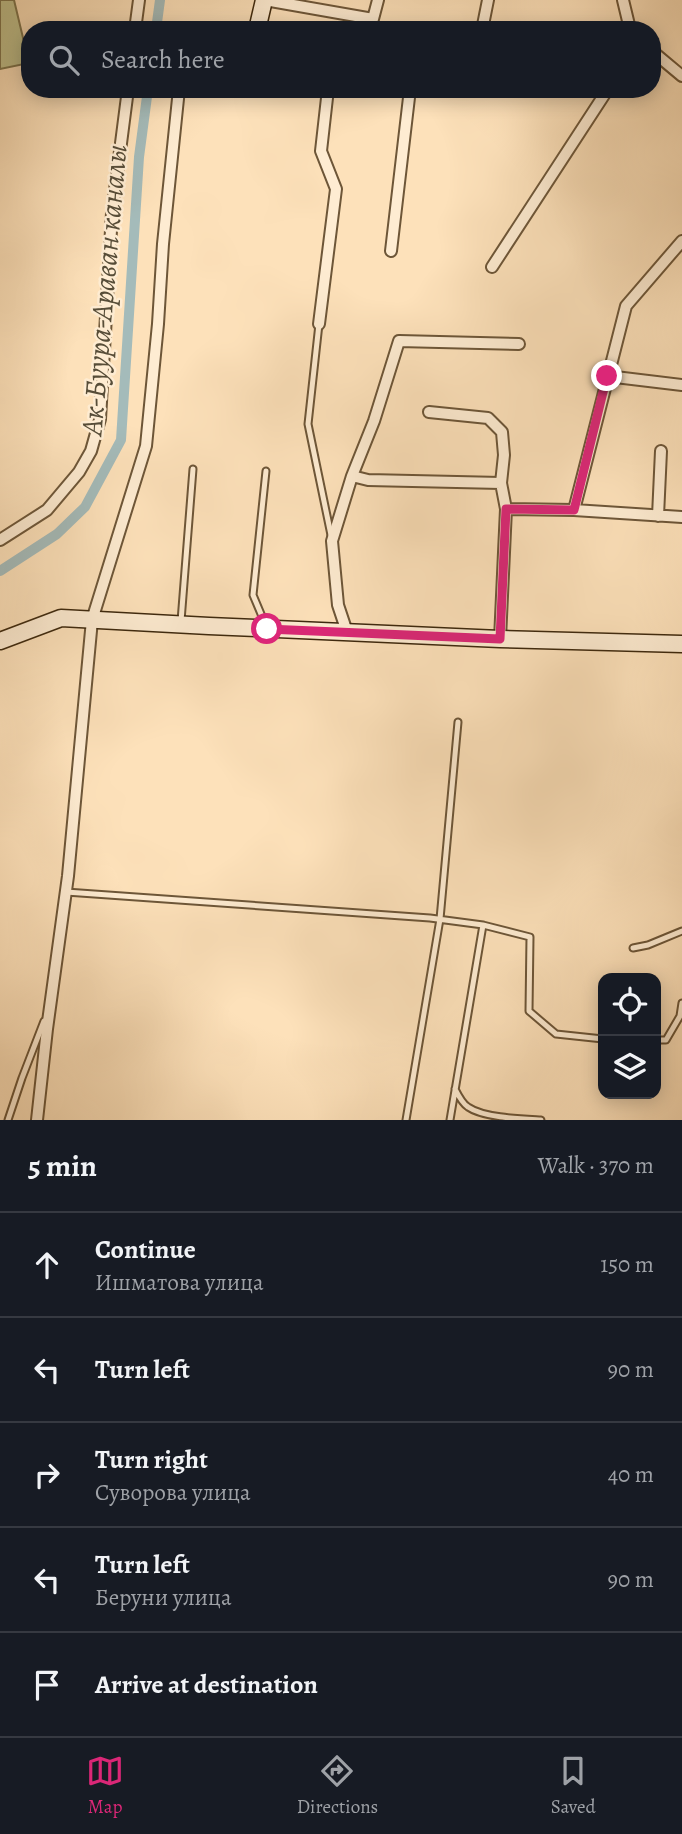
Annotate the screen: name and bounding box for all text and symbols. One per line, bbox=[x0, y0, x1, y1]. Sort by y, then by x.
search box bbox=[21, 21, 661, 98]
icon: search bbox=[45, 41, 83, 79]
text: Search here bbox=[101, 42, 225, 77]
water label: Ак-Буура-Араван каналы bbox=[71, 143, 137, 439]
route end bbox=[591, 360, 622, 391]
route start bbox=[251, 613, 282, 644]
map controls bbox=[598, 973, 661, 1099]
button: locate bbox=[598, 973, 661, 1036]
button: layers bbox=[598, 1036, 661, 1099]
text: 5 min bbox=[28, 1146, 97, 1186]
text: Walk · 370 m bbox=[538, 1150, 654, 1181]
text: Continue bbox=[95, 1232, 196, 1267]
icon: ahead bbox=[28, 1246, 66, 1284]
text: 150 m bbox=[600, 1249, 654, 1280]
text: Ишматова улица bbox=[95, 1267, 264, 1298]
icon: left bbox=[28, 1351, 66, 1389]
text: Turn left bbox=[95, 1352, 190, 1387]
text: 90 m bbox=[608, 1354, 654, 1385]
text: Turn right bbox=[95, 1442, 208, 1477]
icon: right bbox=[28, 1456, 66, 1494]
text: 40 m bbox=[608, 1459, 654, 1490]
text: Суворова улица bbox=[95, 1477, 251, 1508]
text: Turn left bbox=[95, 1547, 190, 1582]
icon: left bbox=[28, 1561, 66, 1599]
text: 90 m bbox=[608, 1564, 654, 1595]
text: Беруни улица bbox=[95, 1582, 231, 1613]
icon: arrive bbox=[28, 1666, 66, 1704]
text: Arrive at destination bbox=[95, 1667, 318, 1702]
tab: Map bbox=[86, 1752, 124, 1820]
tab: Directions bbox=[297, 1752, 378, 1820]
tab: Saved bbox=[551, 1752, 596, 1820]

